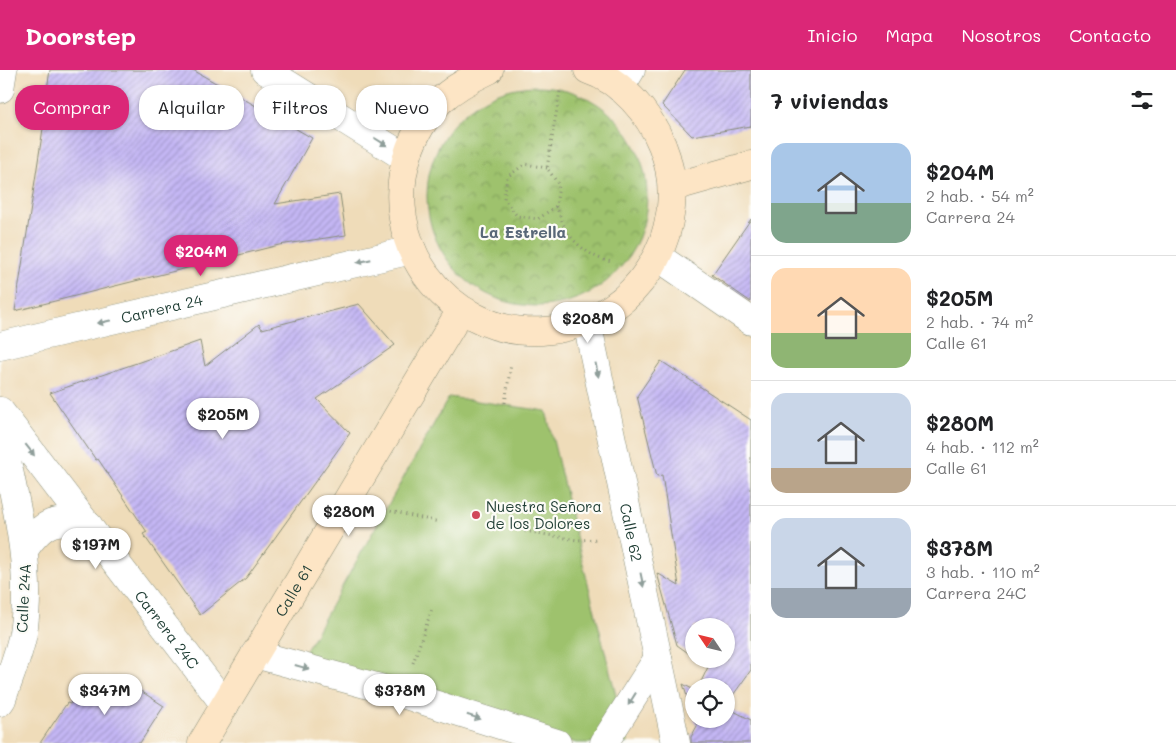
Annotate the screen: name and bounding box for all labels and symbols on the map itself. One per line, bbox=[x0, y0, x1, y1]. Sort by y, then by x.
one-way arrow bbox=[374, 138, 387, 147]
district label: La Estrella bbox=[480, 221, 566, 242]
pin: $204M bbox=[166, 234, 236, 277]
one-way arrow bbox=[357, 257, 372, 265]
street label: Carrera 24 bbox=[119, 289, 205, 328]
pin: $208M bbox=[553, 302, 623, 344]
one-way arrow bbox=[96, 318, 111, 326]
one-way arrow bbox=[593, 362, 601, 377]
pin: $205M bbox=[188, 398, 258, 440]
one-way arrow bbox=[25, 443, 35, 456]
pin: $280M bbox=[314, 494, 384, 537]
place label: Nuestra Señora de los Dolores bbox=[486, 496, 602, 533]
street label: Calle 62 bbox=[616, 501, 647, 563]
marker: Nuestra Señora de los Dolores bbox=[470, 509, 482, 521]
pin: $197M bbox=[61, 528, 131, 570]
street label: Calle 61 bbox=[270, 560, 317, 620]
street label: Calle 24A bbox=[11, 563, 35, 633]
one-way arrow bbox=[638, 572, 646, 588]
street label: Carrera 24C bbox=[131, 586, 204, 673]
north arrow bbox=[685, 618, 735, 668]
one-way arrow bbox=[294, 663, 309, 671]
pin: $347M bbox=[70, 674, 140, 716]
pin: $378M bbox=[365, 674, 435, 716]
one-way arrow bbox=[627, 692, 637, 706]
one-way arrow bbox=[467, 714, 482, 722]

